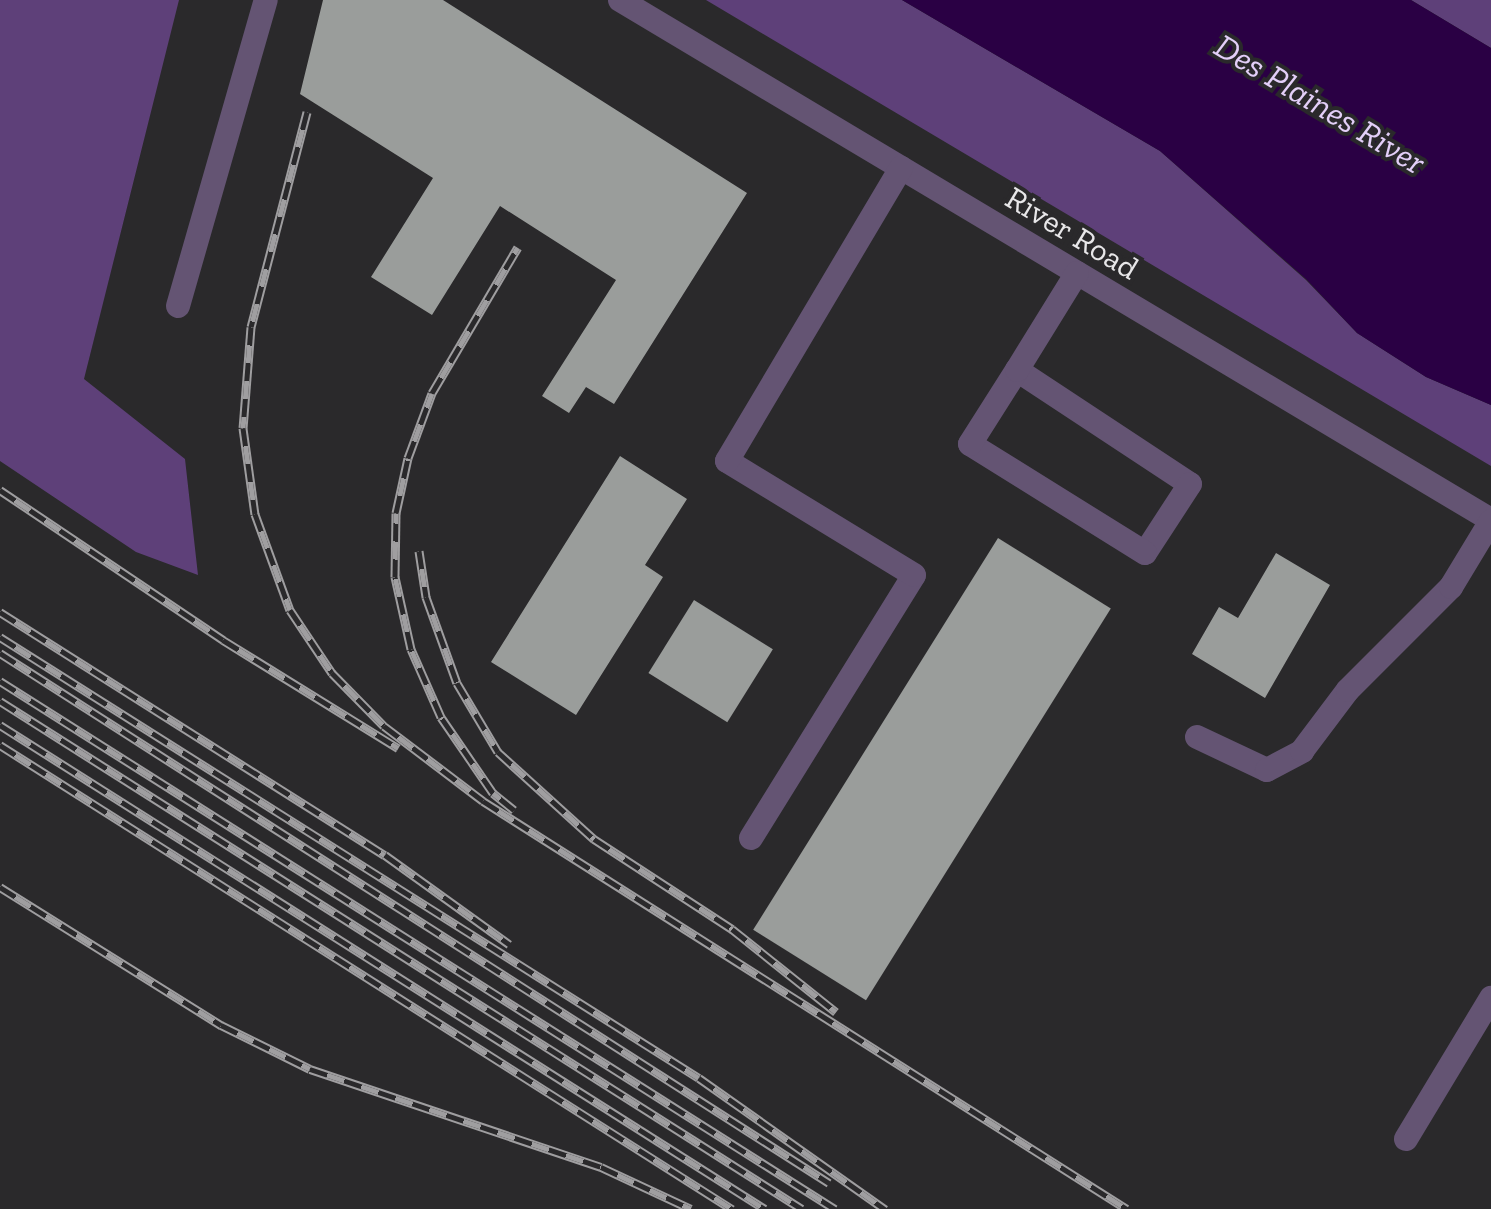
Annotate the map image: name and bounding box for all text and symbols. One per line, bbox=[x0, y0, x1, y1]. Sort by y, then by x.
water label: Des Plaines River bbox=[1207, 25, 1433, 183]
street label: River Road bbox=[998, 178, 1146, 288]

